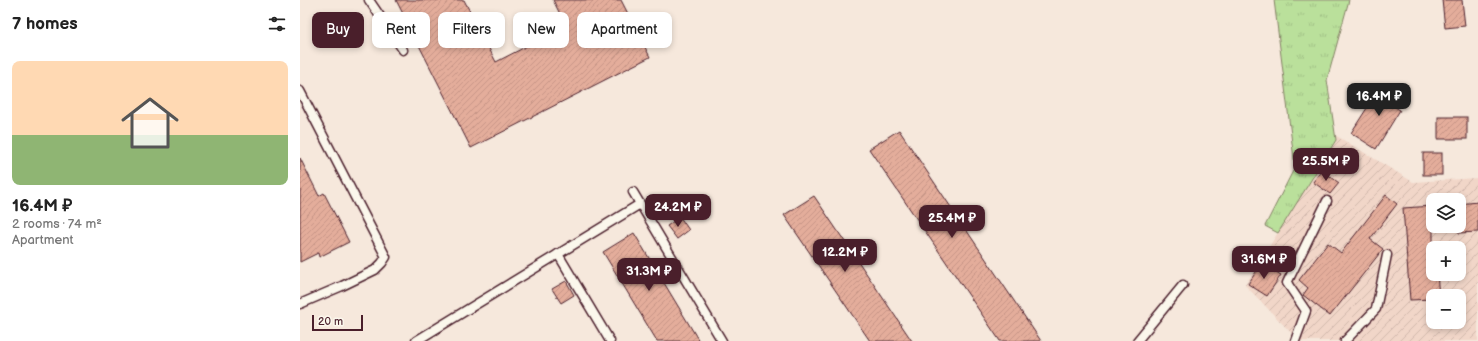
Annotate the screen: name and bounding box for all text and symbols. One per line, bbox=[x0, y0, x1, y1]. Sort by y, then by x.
chip: Buy bbox=[312, 12, 364, 48]
chip: Rent bbox=[372, 12, 430, 48]
chip: Filters bbox=[438, 12, 505, 48]
chip: New bbox=[513, 12, 569, 48]
chip: Apartment bbox=[577, 12, 672, 48]
icon: filters bbox=[266, 13, 288, 35]
text: 7 homes bbox=[12, 14, 78, 34]
pin: 16.4M ₽ bbox=[1342, 83, 1416, 117]
icon: home bbox=[114, 87, 186, 159]
text: 16.4M ₽ bbox=[1356, 88, 1402, 104]
pin: 25.5M ₽ bbox=[1289, 148, 1363, 182]
text: 25.5M ₽ bbox=[1302, 153, 1350, 169]
map controls bbox=[1426, 193, 1466, 329]
button: layers bbox=[1426, 193, 1466, 233]
pin: 24.2M ₽ bbox=[641, 194, 715, 228]
text: 16.4M ₽ bbox=[12, 196, 72, 216]
text: 24.2M ₽ bbox=[654, 199, 702, 215]
pin: 25.4M ₽ bbox=[915, 205, 989, 239]
text: 25.4M ₽ bbox=[928, 210, 976, 226]
text: 2 rooms · 74 m² bbox=[12, 216, 102, 232]
text: Apartment bbox=[12, 232, 73, 248]
pin: 12.2M ₽ bbox=[808, 239, 882, 273]
button: + bbox=[1426, 241, 1466, 281]
text: 12.2M ₽ bbox=[822, 244, 868, 260]
pin: 31.6M ₽ bbox=[1227, 246, 1301, 280]
text: 31.6M ₽ bbox=[1241, 251, 1287, 267]
pin: 31.3M ₽ bbox=[612, 258, 686, 292]
text: 31.3M ₽ bbox=[626, 263, 672, 279]
button: − bbox=[1426, 289, 1466, 329]
scale bar bbox=[312, 313, 363, 332]
text: 20 m bbox=[318, 315, 343, 328]

